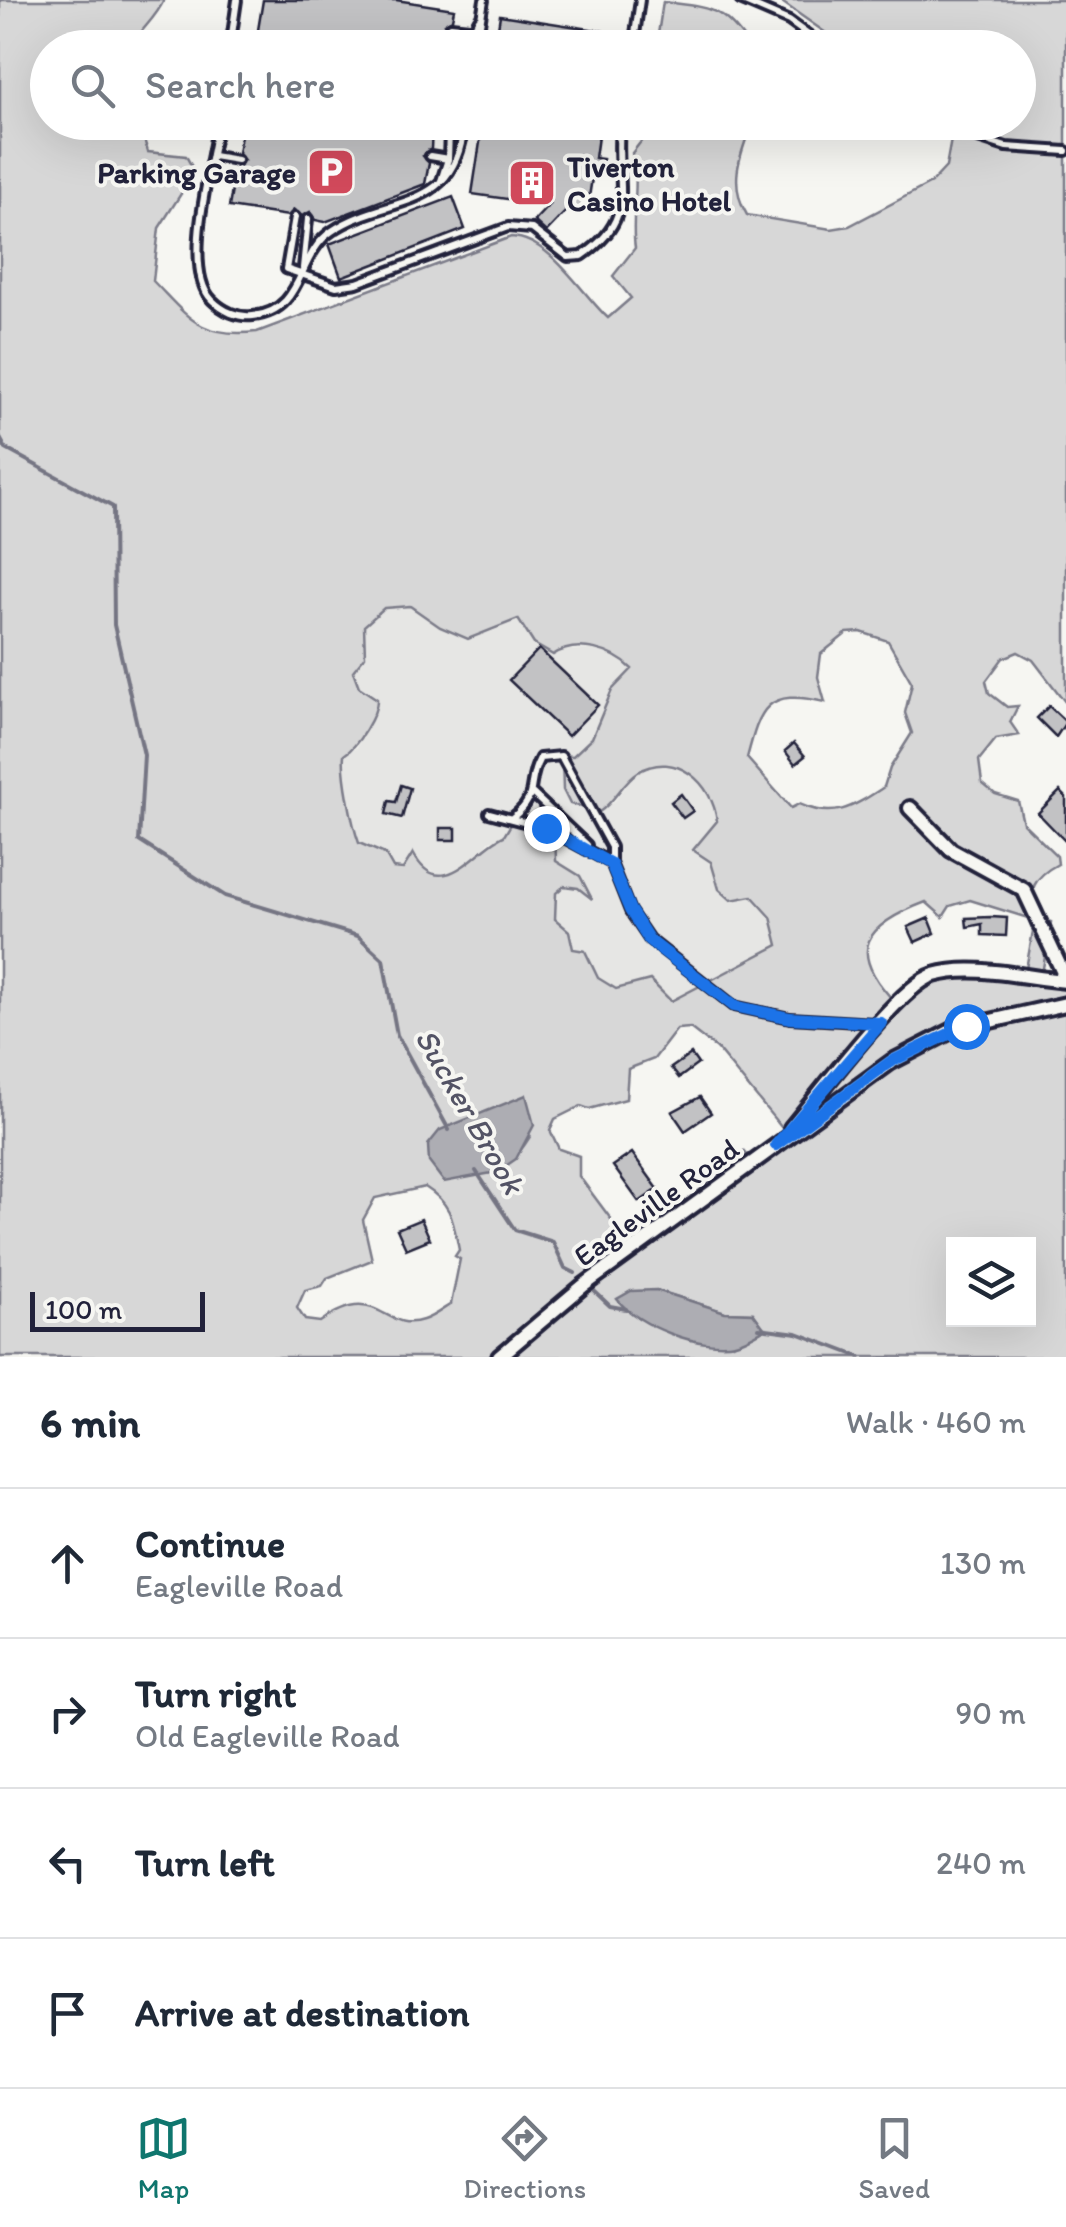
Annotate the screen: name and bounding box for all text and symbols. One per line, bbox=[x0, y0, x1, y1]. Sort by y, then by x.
search box bbox=[30, 30, 1036, 140]
icon: search bbox=[65, 58, 120, 113]
text: Search here bbox=[145, 62, 336, 108]
parking icon: Parking Garage bbox=[305, 146, 357, 198]
place label: Tiverton Casino Hotel bbox=[566, 148, 732, 219]
place label: Parking Garage bbox=[97, 154, 296, 191]
building icon: Tiverton Casino Hotel bbox=[506, 157, 558, 209]
route end bbox=[524, 806, 570, 852]
route start bbox=[944, 1004, 990, 1050]
water label: Sucker Brook bbox=[407, 1022, 533, 1202]
street label: Eagleville Road bbox=[566, 1130, 746, 1274]
map controls bbox=[946, 1237, 1036, 1327]
button: layers bbox=[946, 1237, 1036, 1327]
scale bar bbox=[30, 1287, 205, 1332]
text: 100 m bbox=[45, 1292, 122, 1326]
text: 6 min bbox=[40, 1397, 140, 1448]
text: Walk · 460 m bbox=[846, 1403, 1026, 1441]
text: Continue bbox=[135, 1521, 285, 1567]
icon: ahead bbox=[40, 1536, 95, 1591]
text: 130 m bbox=[940, 1544, 1026, 1582]
text: Eagleville Road bbox=[135, 1567, 343, 1605]
text: Turn right bbox=[135, 1671, 297, 1717]
icon: right bbox=[40, 1686, 95, 1741]
text: 90 m bbox=[955, 1694, 1026, 1732]
text: Old Eagleville Road bbox=[135, 1717, 400, 1755]
icon: left bbox=[40, 1836, 95, 1891]
text: Turn left bbox=[135, 1840, 275, 1886]
text: 240 m bbox=[936, 1844, 1026, 1882]
icon: arrive bbox=[40, 1986, 95, 2041]
text: Arrive at destination bbox=[135, 1990, 470, 2036]
tab: Map bbox=[136, 2111, 191, 2205]
tab: Directions bbox=[463, 2111, 586, 2205]
tab: Saved bbox=[858, 2111, 930, 2205]

